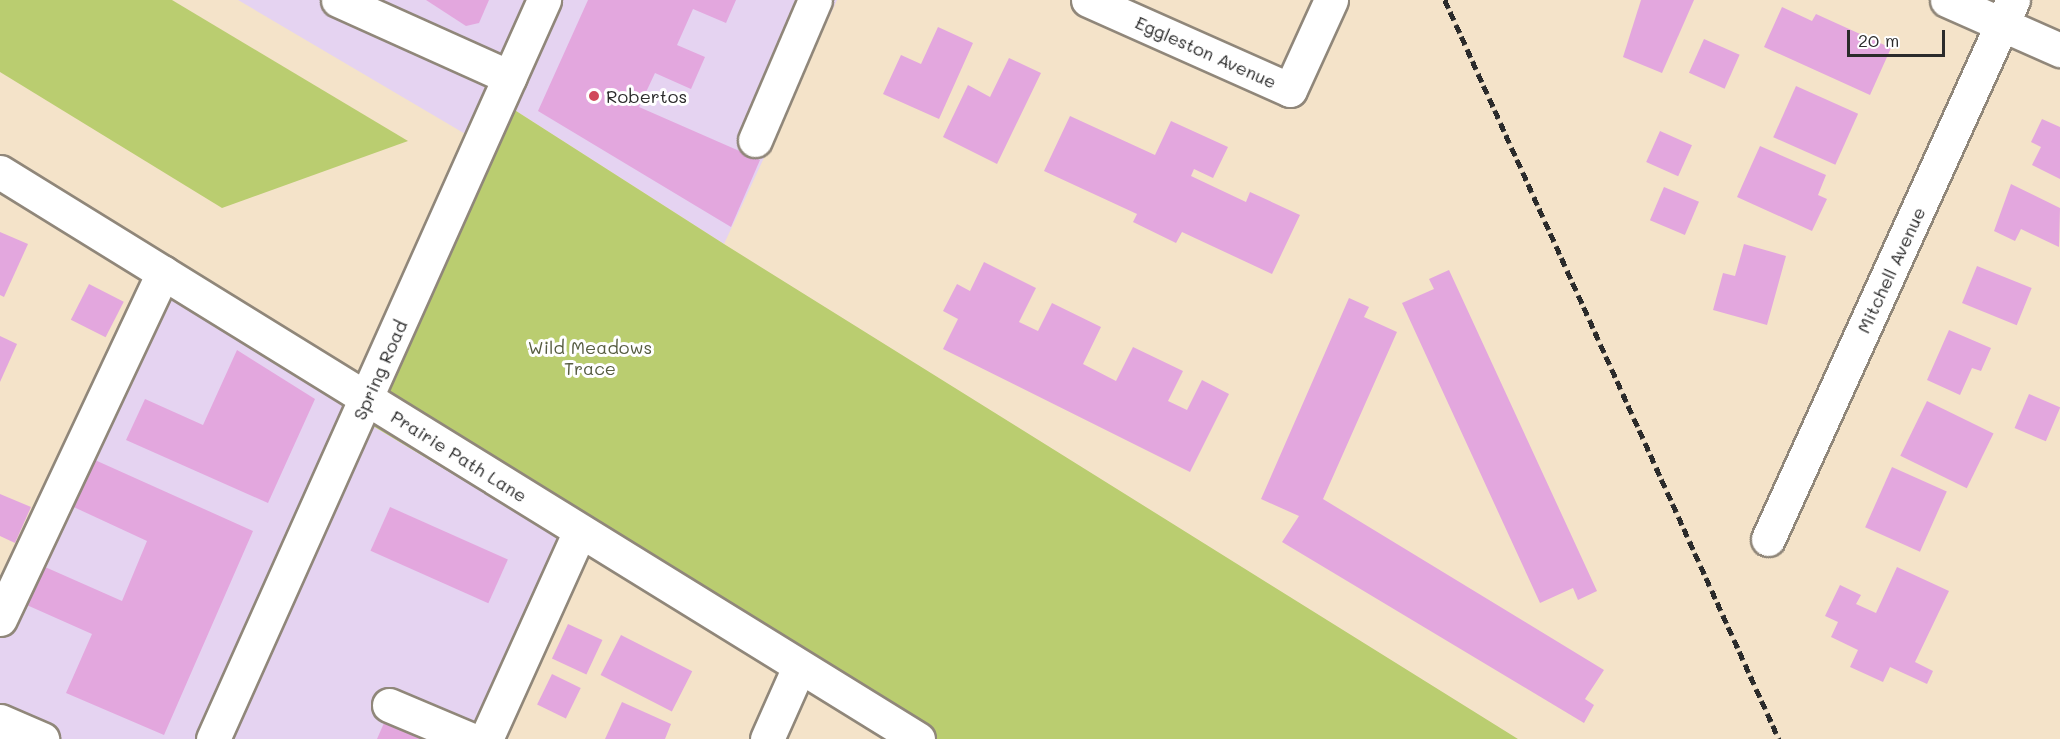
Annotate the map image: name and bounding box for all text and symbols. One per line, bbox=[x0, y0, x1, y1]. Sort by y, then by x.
street label: Eggleston Avenue bbox=[1132, 11, 1280, 93]
scale bar bbox=[1850, 18, 1948, 56]
text: 20 m bbox=[1858, 28, 1899, 52]
place label: Robertos bbox=[606, 85, 687, 107]
marker: Robertos bbox=[587, 89, 601, 103]
street label: Mitchell Avenue bbox=[1852, 203, 1930, 337]
street label: Spring Road bbox=[348, 317, 412, 423]
park label: Wild Meadows Trace bbox=[528, 337, 652, 380]
street label: Prairie Path Lane bbox=[387, 405, 531, 507]

